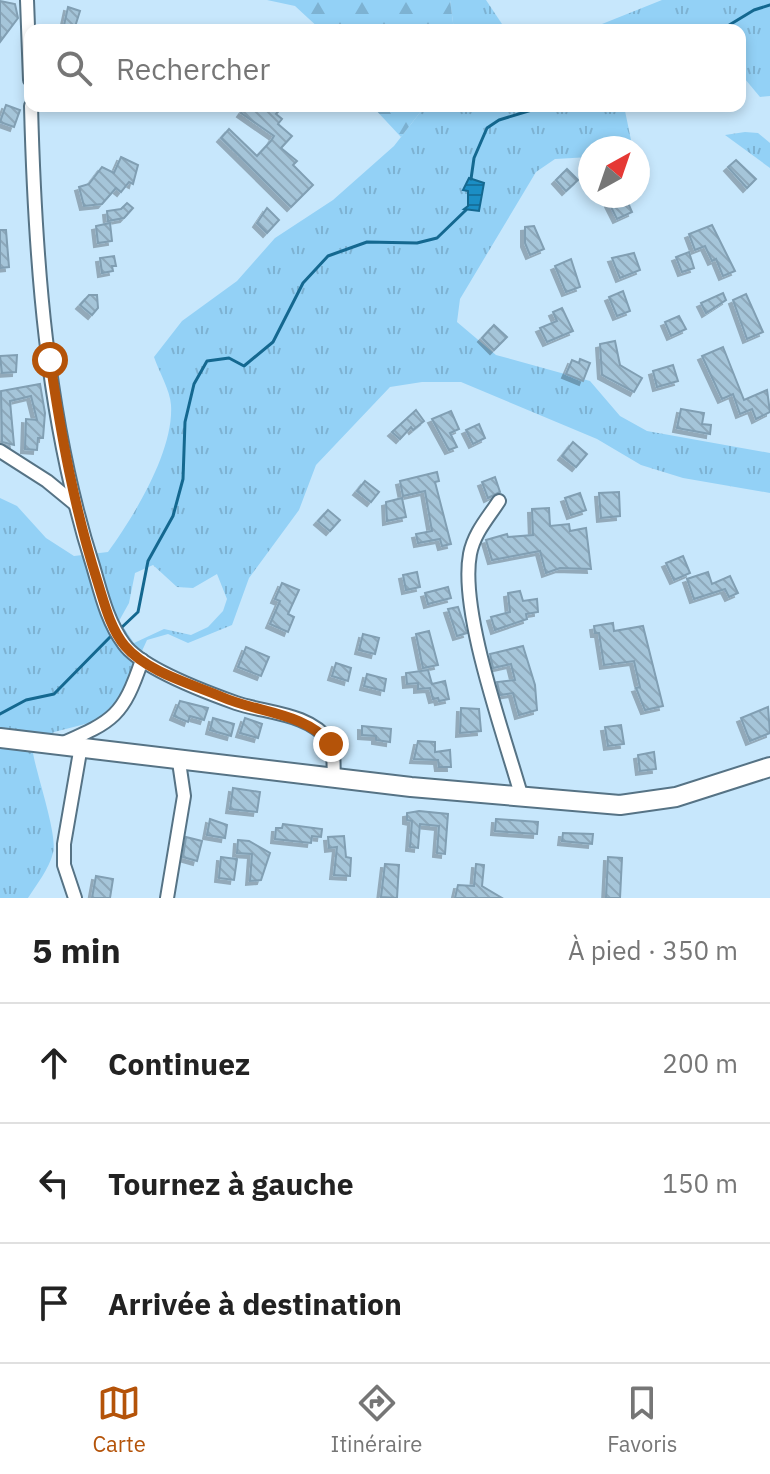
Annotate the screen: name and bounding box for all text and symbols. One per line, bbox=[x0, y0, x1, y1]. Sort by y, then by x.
search box bbox=[24, 24, 746, 112]
icon: search bbox=[52, 46, 96, 90]
text: Rechercher bbox=[116, 49, 270, 88]
north arrow bbox=[578, 136, 650, 208]
route start bbox=[32, 342, 68, 378]
route end bbox=[313, 726, 349, 762]
text: 5 min bbox=[32, 928, 121, 972]
text: À pied · 350 m bbox=[568, 933, 738, 967]
icon: ahead bbox=[32, 1041, 76, 1085]
text: Continuez bbox=[108, 1044, 250, 1083]
text: 200 m bbox=[662, 1046, 738, 1080]
icon: left bbox=[32, 1161, 76, 1205]
text: Tournez à gauche bbox=[108, 1164, 354, 1203]
text: 150 m bbox=[662, 1166, 738, 1200]
icon: arrive bbox=[32, 1281, 76, 1325]
text: Arrivée à destination bbox=[108, 1284, 402, 1323]
tab: Carte bbox=[92, 1381, 146, 1458]
tab: Itinéraire bbox=[331, 1381, 422, 1458]
tab: Favoris bbox=[607, 1381, 678, 1458]

